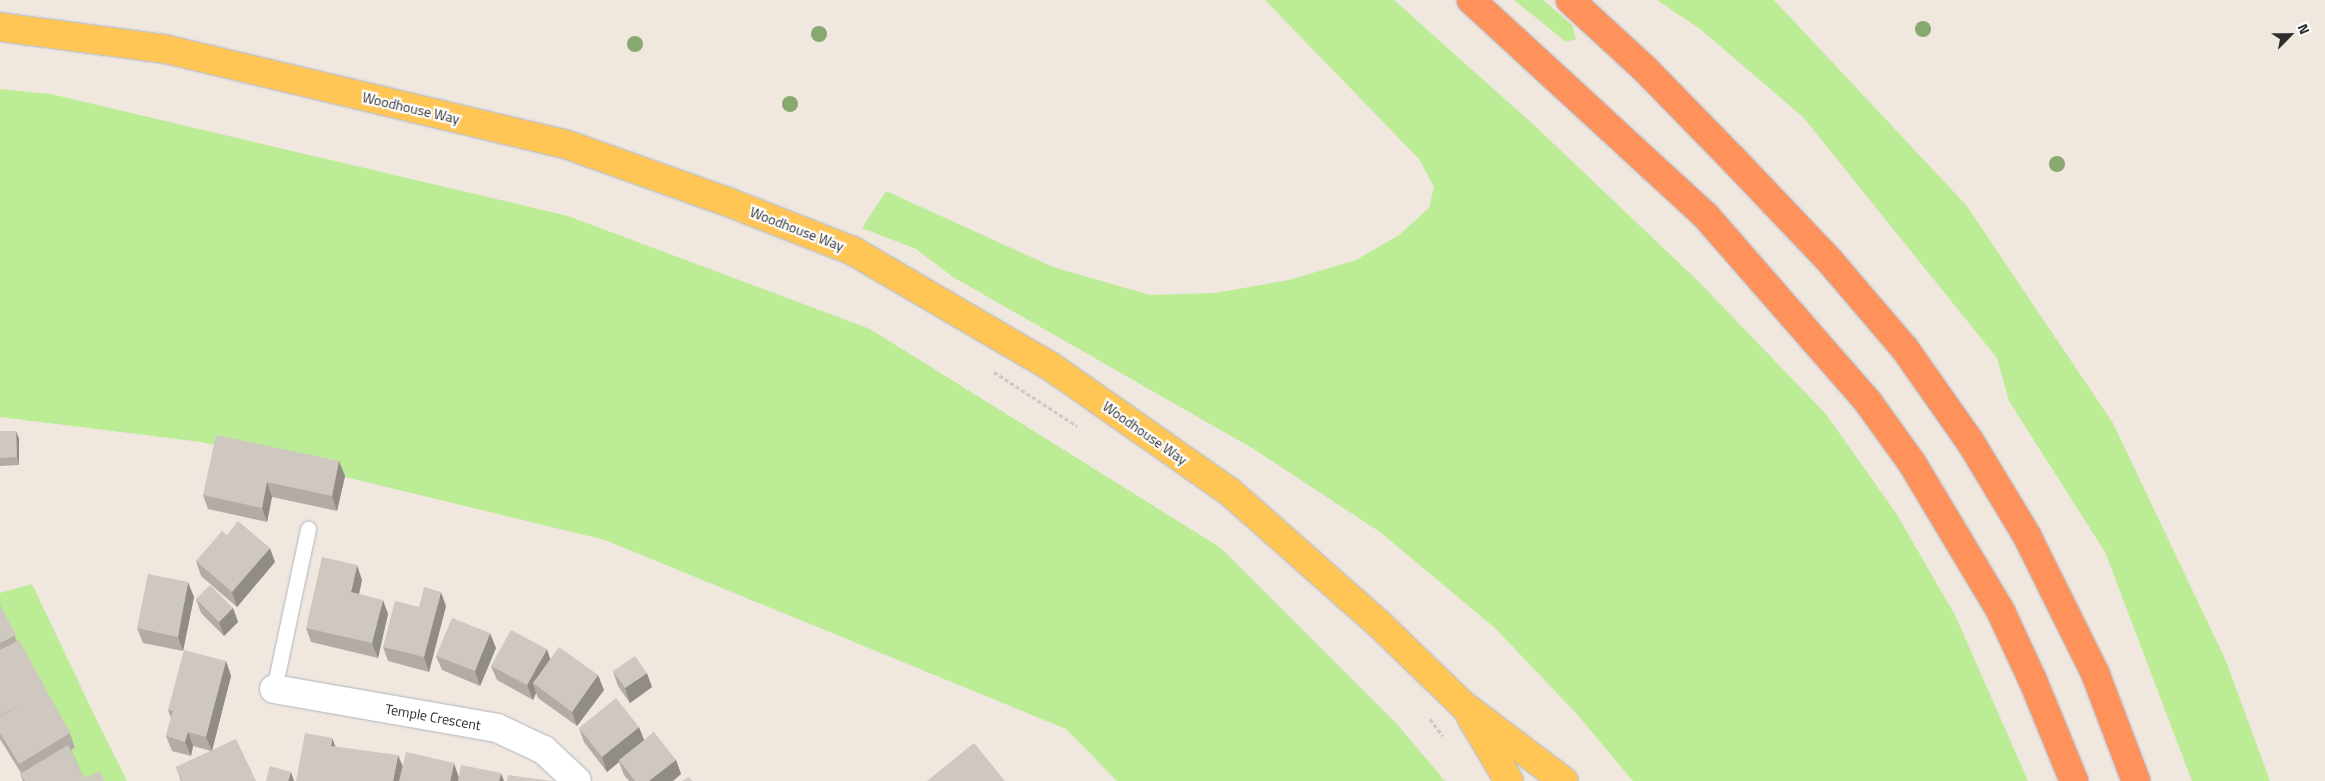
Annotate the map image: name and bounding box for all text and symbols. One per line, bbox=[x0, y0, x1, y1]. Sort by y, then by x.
north arrow bbox=[2265, 10, 2315, 60]
text: N bbox=[2293, 20, 2316, 38]
street label: Woodhouse Way bbox=[361, 89, 461, 127]
street label: Woodhouse Way bbox=[748, 203, 846, 255]
street label: Woodhouse Way bbox=[1100, 398, 1190, 468]
street label: Temple Crescent bbox=[384, 700, 482, 734]

